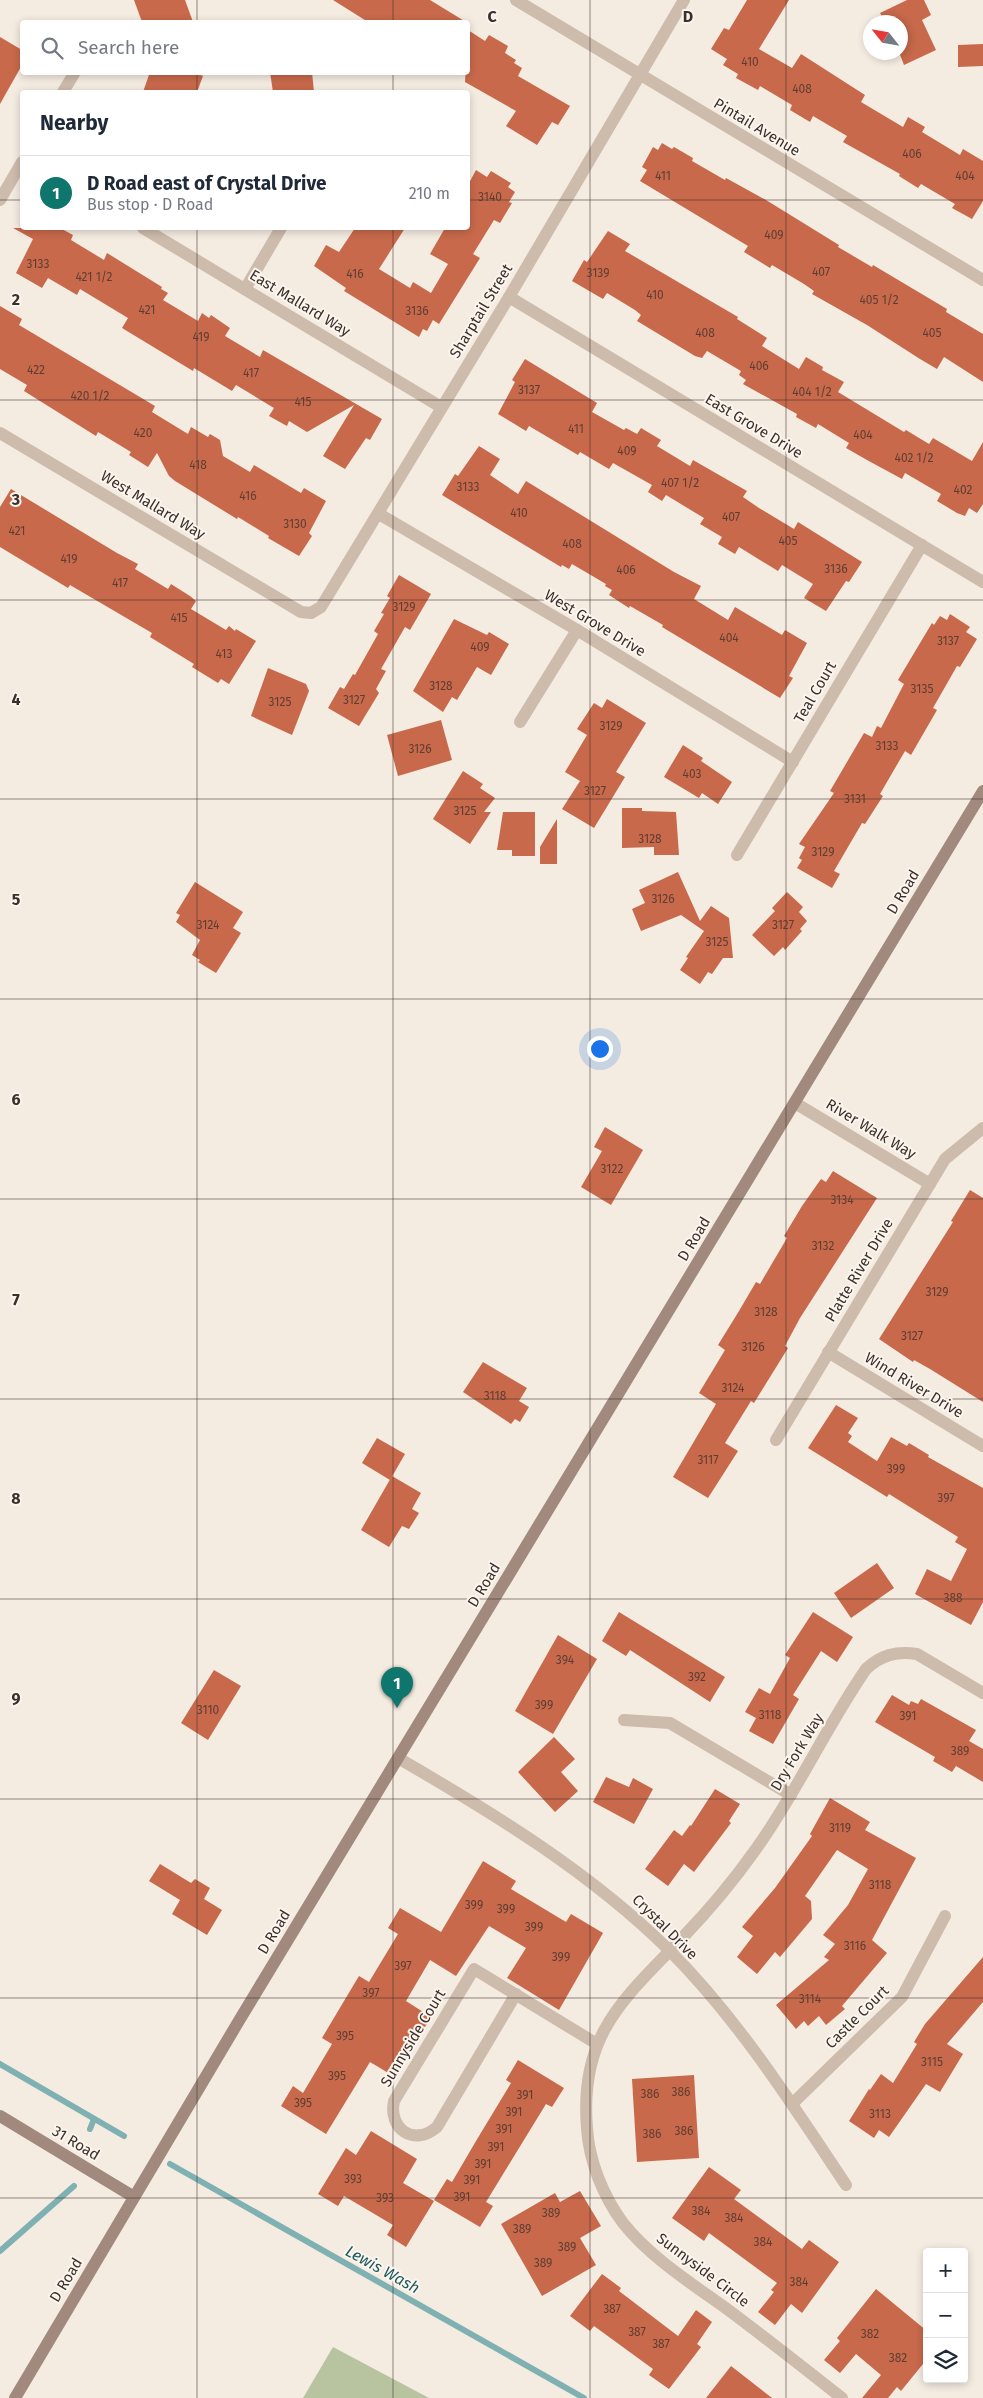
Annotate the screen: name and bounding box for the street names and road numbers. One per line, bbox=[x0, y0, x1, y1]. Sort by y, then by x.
street label: Pintail Avenue bbox=[711, 94, 803, 160]
street label: Sharptail Street bbox=[446, 260, 516, 361]
street label: East Mallard Way bbox=[246, 266, 354, 340]
street label: East Grove Drive bbox=[702, 390, 806, 462]
street label: West Mallard Way bbox=[97, 467, 209, 544]
street label: West Grove Drive bbox=[541, 586, 649, 660]
street label: Teal Court bbox=[790, 657, 840, 726]
street label: D Road bbox=[883, 867, 923, 917]
street label: River Walk Way bbox=[823, 1095, 920, 1163]
street label: D Road bbox=[674, 1214, 714, 1264]
street label: Platte River Drive bbox=[821, 1215, 897, 1325]
street label: Wind River Drive bbox=[861, 1348, 967, 1422]
street label: D Road bbox=[464, 1560, 504, 1610]
street label: Dry Fork Way bbox=[767, 1710, 827, 1794]
street label: Crystal Drive bbox=[629, 1891, 701, 1963]
street label: D Road bbox=[254, 1907, 294, 1957]
street label: Castle Court bbox=[822, 1981, 893, 2052]
street label: Sunnyside Court bbox=[377, 1985, 450, 2090]
street label: 31 Road bbox=[49, 2122, 103, 2164]
street label: Sunnyside Circle bbox=[653, 2229, 753, 2311]
street label: D Road bbox=[46, 2255, 86, 2305]

